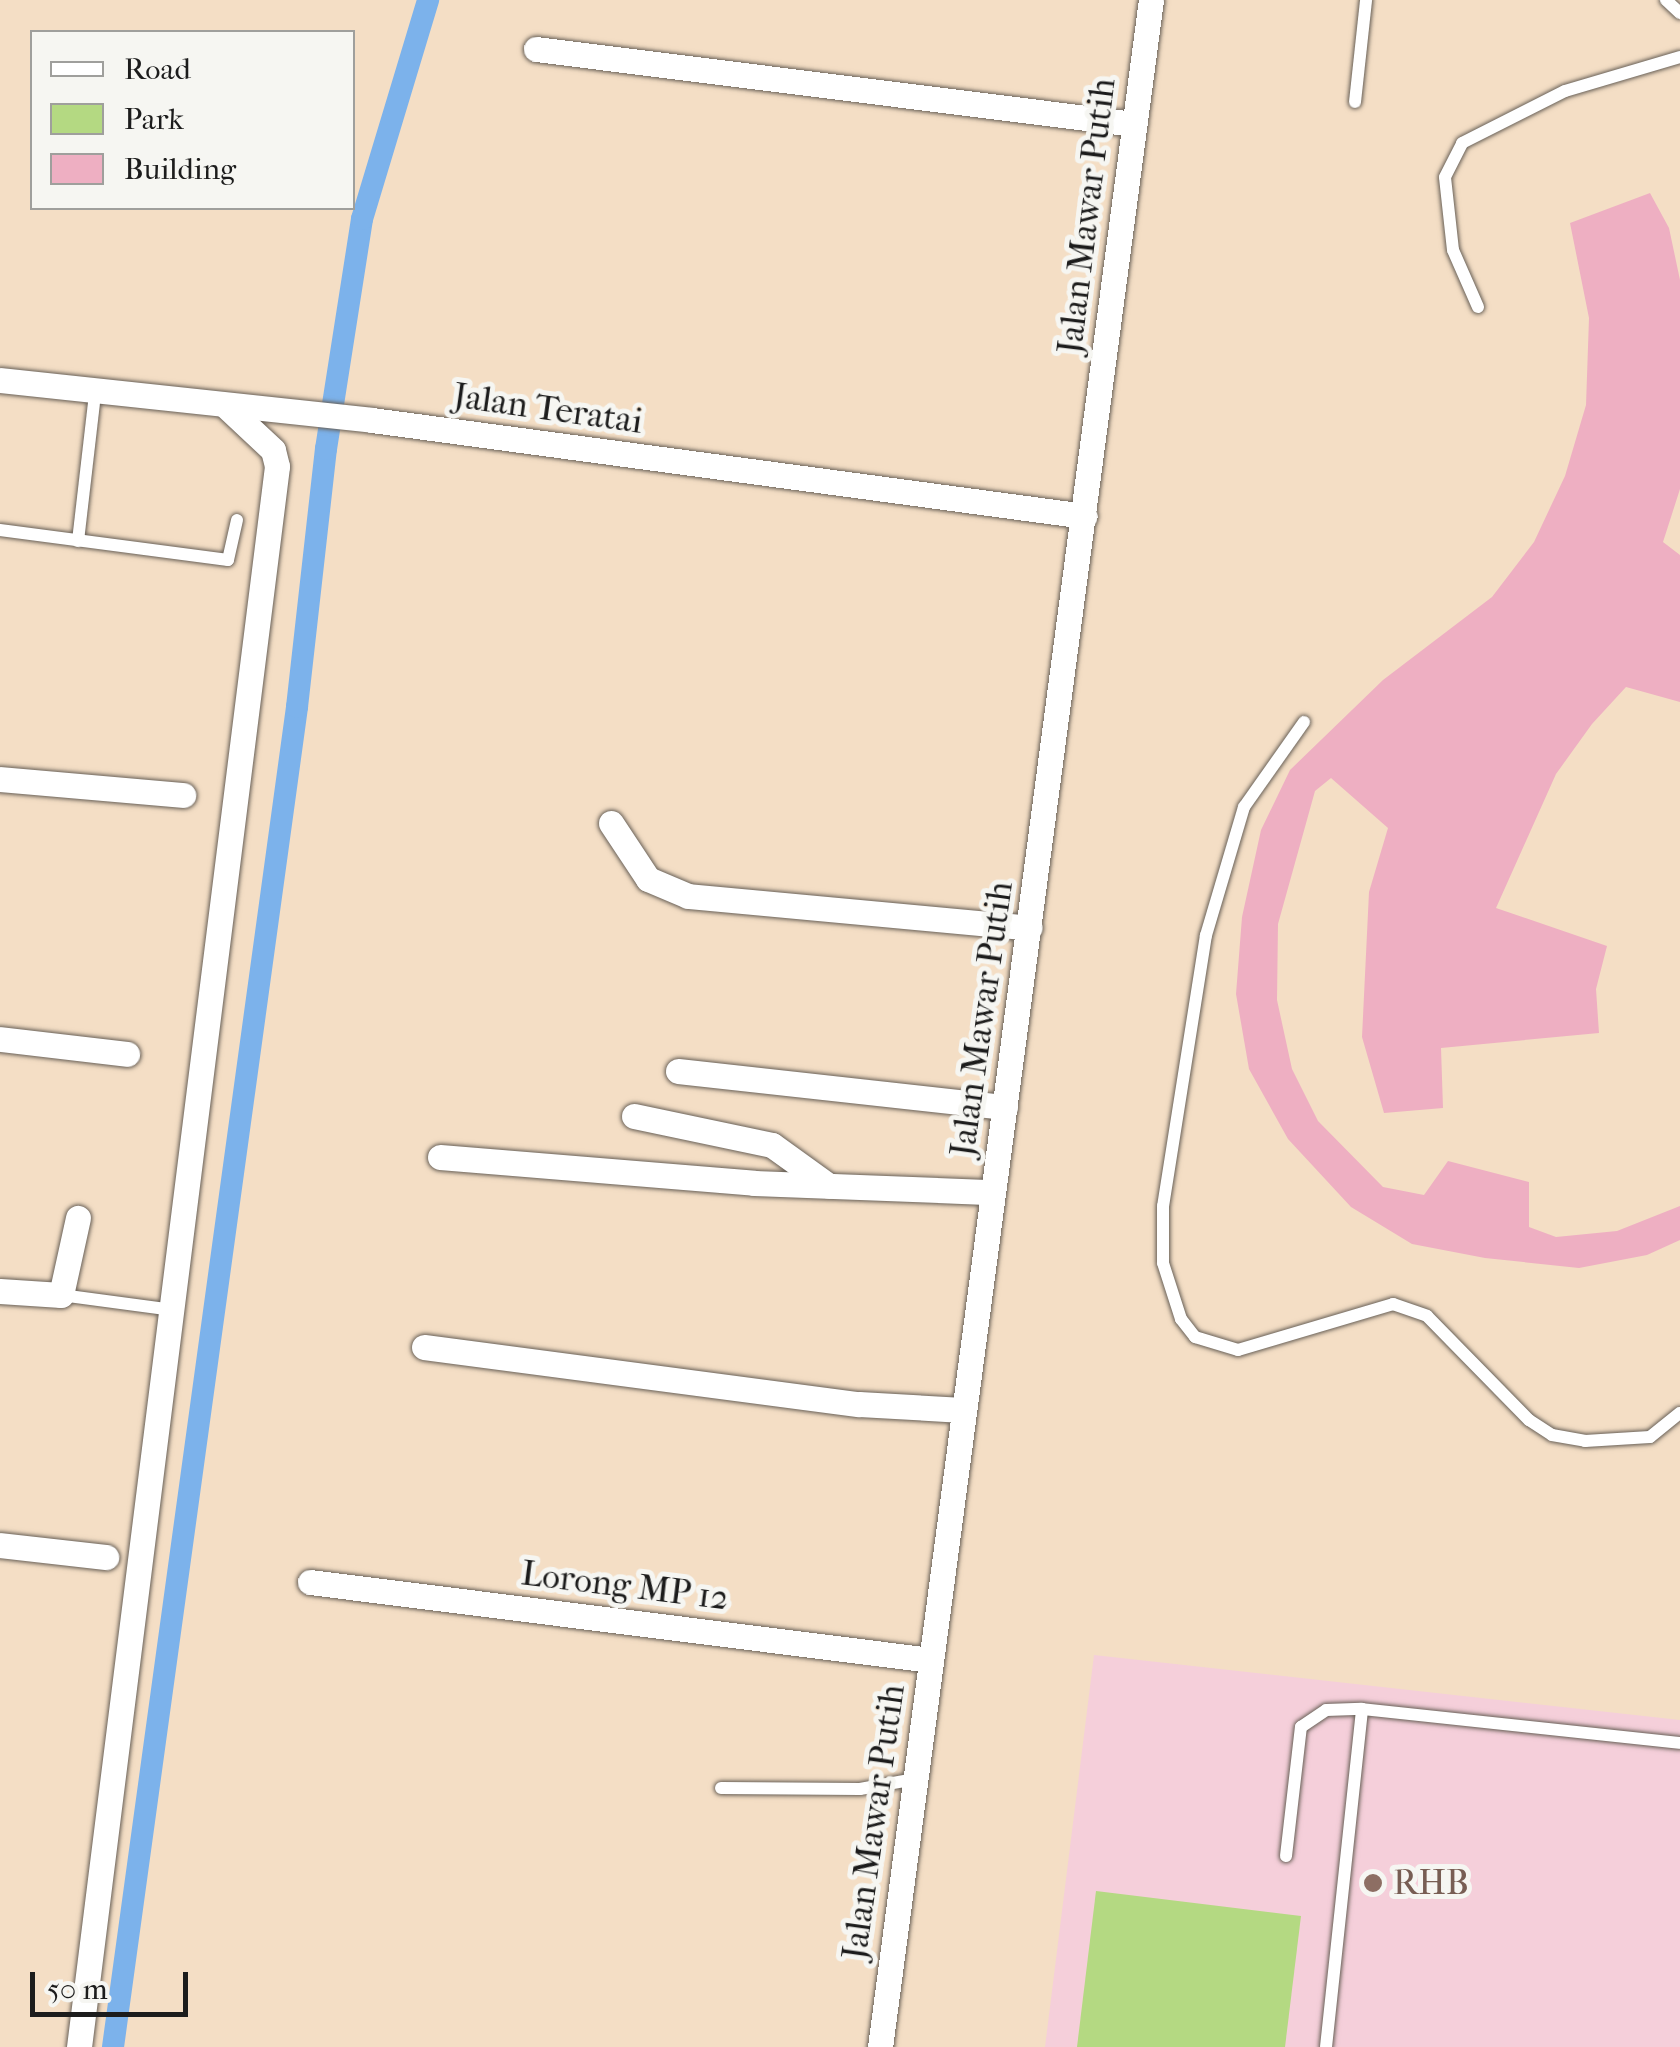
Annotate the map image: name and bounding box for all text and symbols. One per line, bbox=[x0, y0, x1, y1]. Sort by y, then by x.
legend bbox=[30, 30, 355, 210]
text: Road bbox=[124, 52, 191, 87]
street label: Jalan Mawar Putih bbox=[1049, 76, 1125, 356]
text: Park bbox=[124, 102, 184, 137]
text: Building bbox=[124, 152, 236, 187]
street label: Jalan Teratai bbox=[451, 375, 645, 443]
street label: Jalan Mawar Putih bbox=[942, 879, 1022, 1159]
street label: Lorong MP 12 bbox=[519, 1552, 731, 1620]
street label: Jalan Mawar Putih bbox=[834, 1682, 914, 1962]
place label: RHB bbox=[1393, 1862, 1469, 1904]
marker: RHB bbox=[1362, 1872, 1384, 1894]
scale bar bbox=[35, 1952, 192, 2014]
text: 50 m bbox=[47, 1972, 108, 2007]

